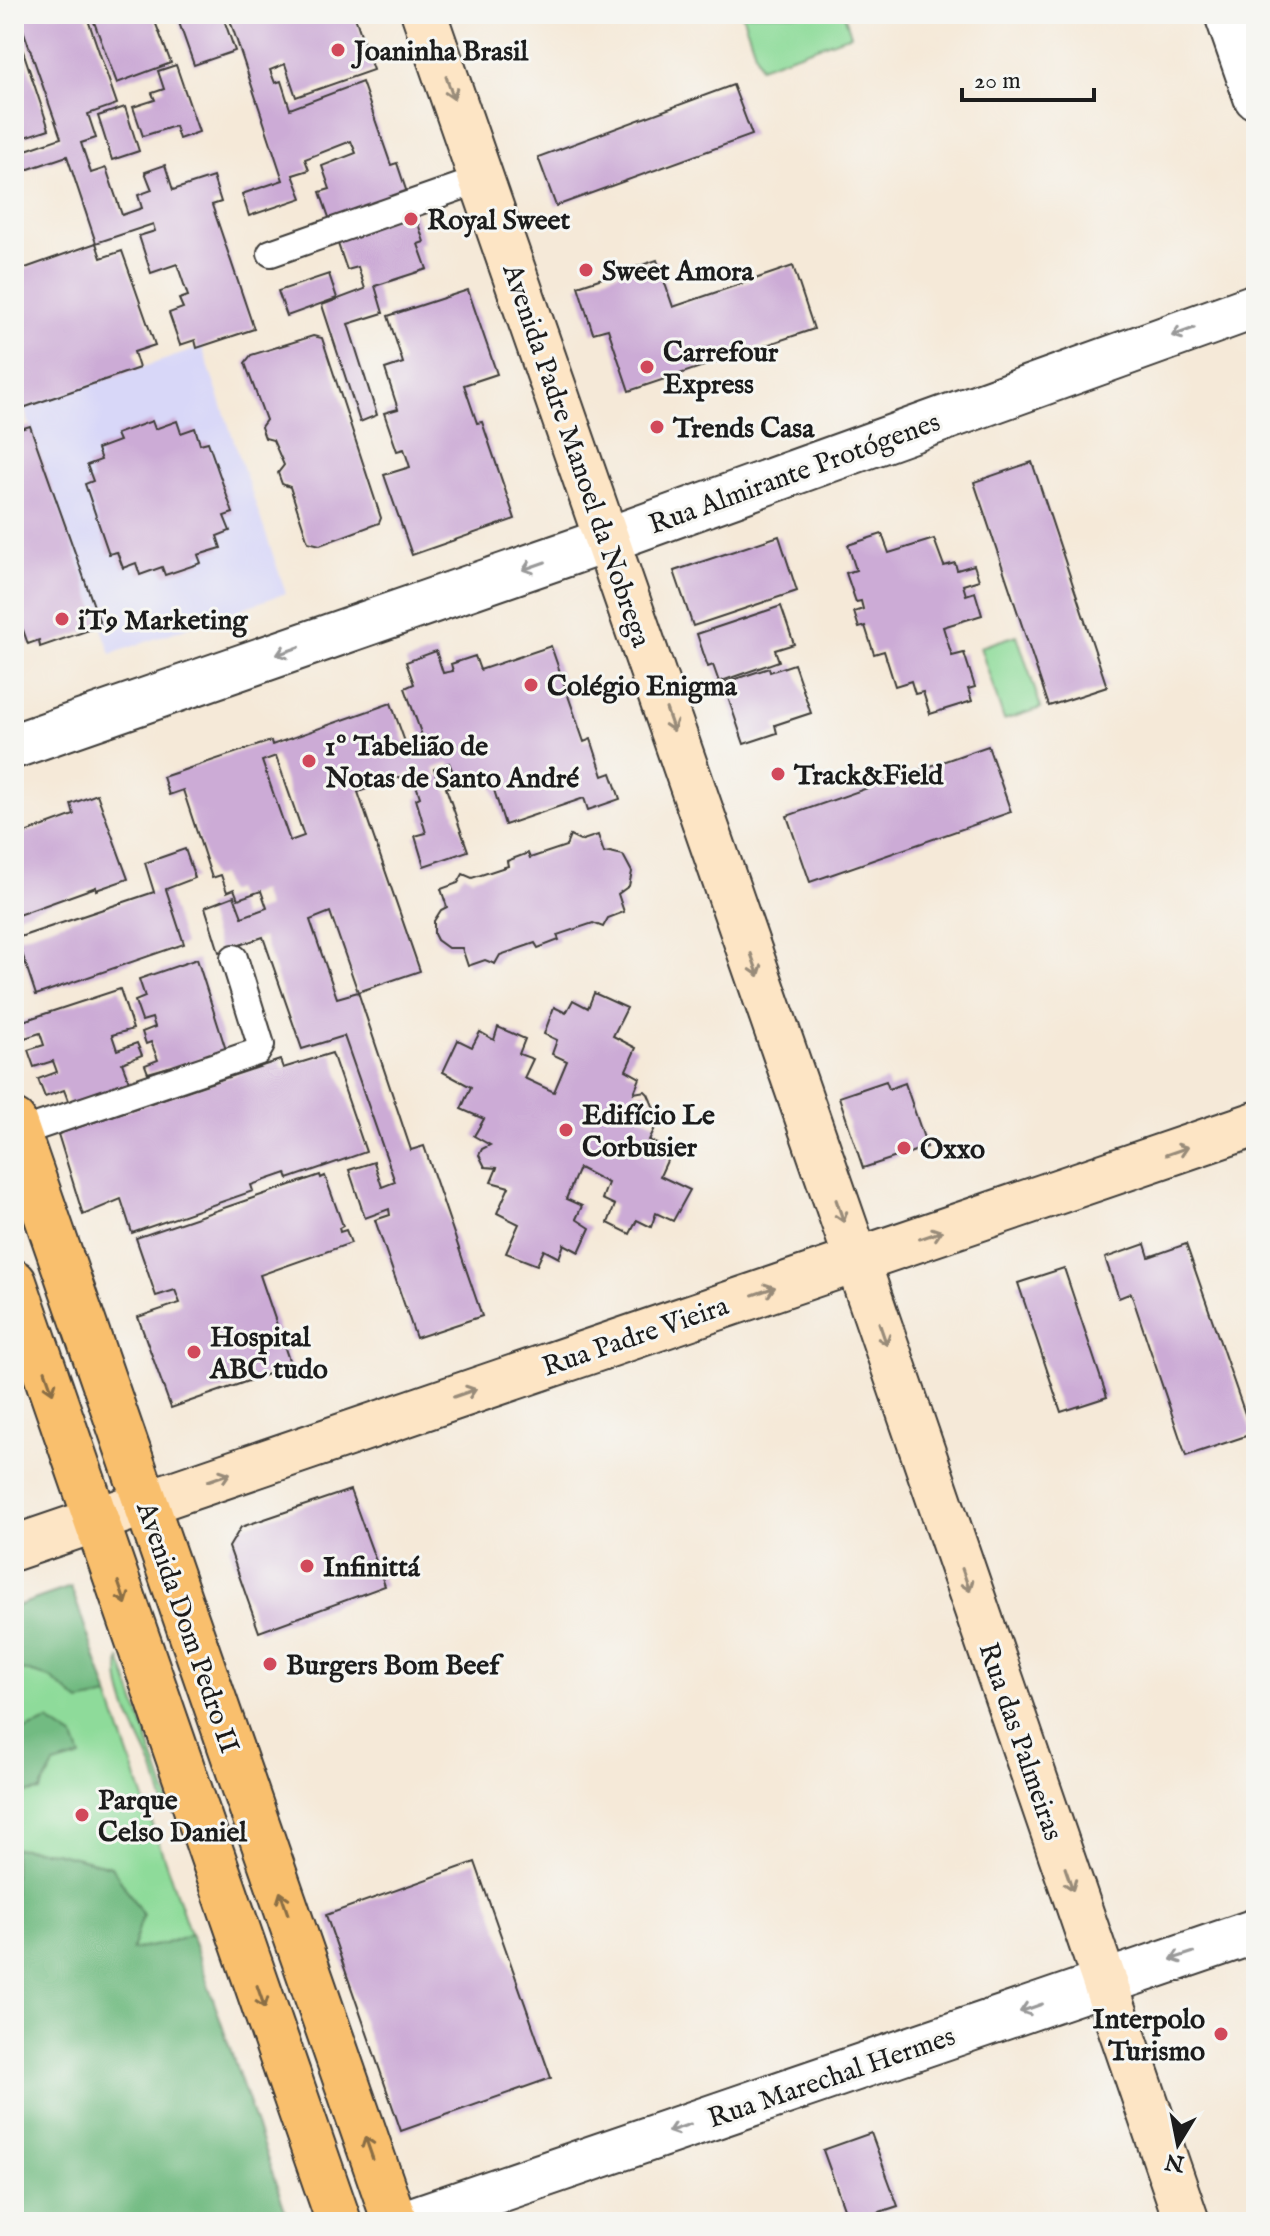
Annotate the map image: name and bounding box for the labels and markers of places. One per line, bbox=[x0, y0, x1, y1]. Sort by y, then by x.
place label: Joaninha Brasil bbox=[350, 35, 530, 70]
marker: Joaninha Brasil bbox=[329, 41, 347, 59]
place label: Royal Sweet bbox=[427, 204, 570, 239]
marker: Royal Sweet bbox=[402, 210, 420, 228]
place label: Sweet Amora bbox=[602, 255, 754, 290]
marker: Sweet Amora bbox=[577, 261, 595, 279]
place label: Carrefour Express bbox=[663, 336, 779, 403]
marker: Carrefour Express bbox=[638, 358, 656, 376]
place label: Trends Casa bbox=[672, 412, 815, 447]
marker: Trends Casa bbox=[648, 418, 666, 436]
place label: iT9 Marketing bbox=[78, 604, 248, 639]
marker: iT9 Marketing bbox=[53, 610, 71, 628]
place label: Colégio Enigma bbox=[547, 670, 738, 705]
marker: Colégio Enigma bbox=[522, 676, 540, 694]
place label: 1º Tabelião de Notas de Santo André bbox=[324, 730, 579, 797]
marker: 1º Tabelião de Notas de Santo André bbox=[300, 752, 318, 770]
place label: Track&Field bbox=[793, 759, 944, 794]
marker: Track&Field bbox=[769, 765, 787, 783]
place label: Edifício Le Corbusier bbox=[582, 1099, 715, 1166]
marker: Edifício Le Corbusier bbox=[557, 1121, 575, 1139]
place label: Oxxo bbox=[920, 1133, 985, 1168]
marker: Oxxo bbox=[895, 1139, 913, 1157]
place label: Hospital ABC tudo bbox=[209, 1321, 328, 1388]
marker: Hospital ABC tudo bbox=[185, 1343, 203, 1361]
place label: Infinittá bbox=[323, 1551, 421, 1586]
marker: Infinittá bbox=[298, 1557, 316, 1575]
place label: Burgers Bom Beef bbox=[286, 1649, 504, 1684]
marker: Burgers Bom Beef bbox=[261, 1655, 279, 1673]
place label: Parque Celso Daniel bbox=[98, 1784, 248, 1851]
marker: Parque Celso Daniel bbox=[73, 1806, 91, 1824]
place label: Interpolo Turismo bbox=[1093, 2003, 1205, 2070]
marker: Interpolo Turismo bbox=[1212, 2025, 1230, 2043]

